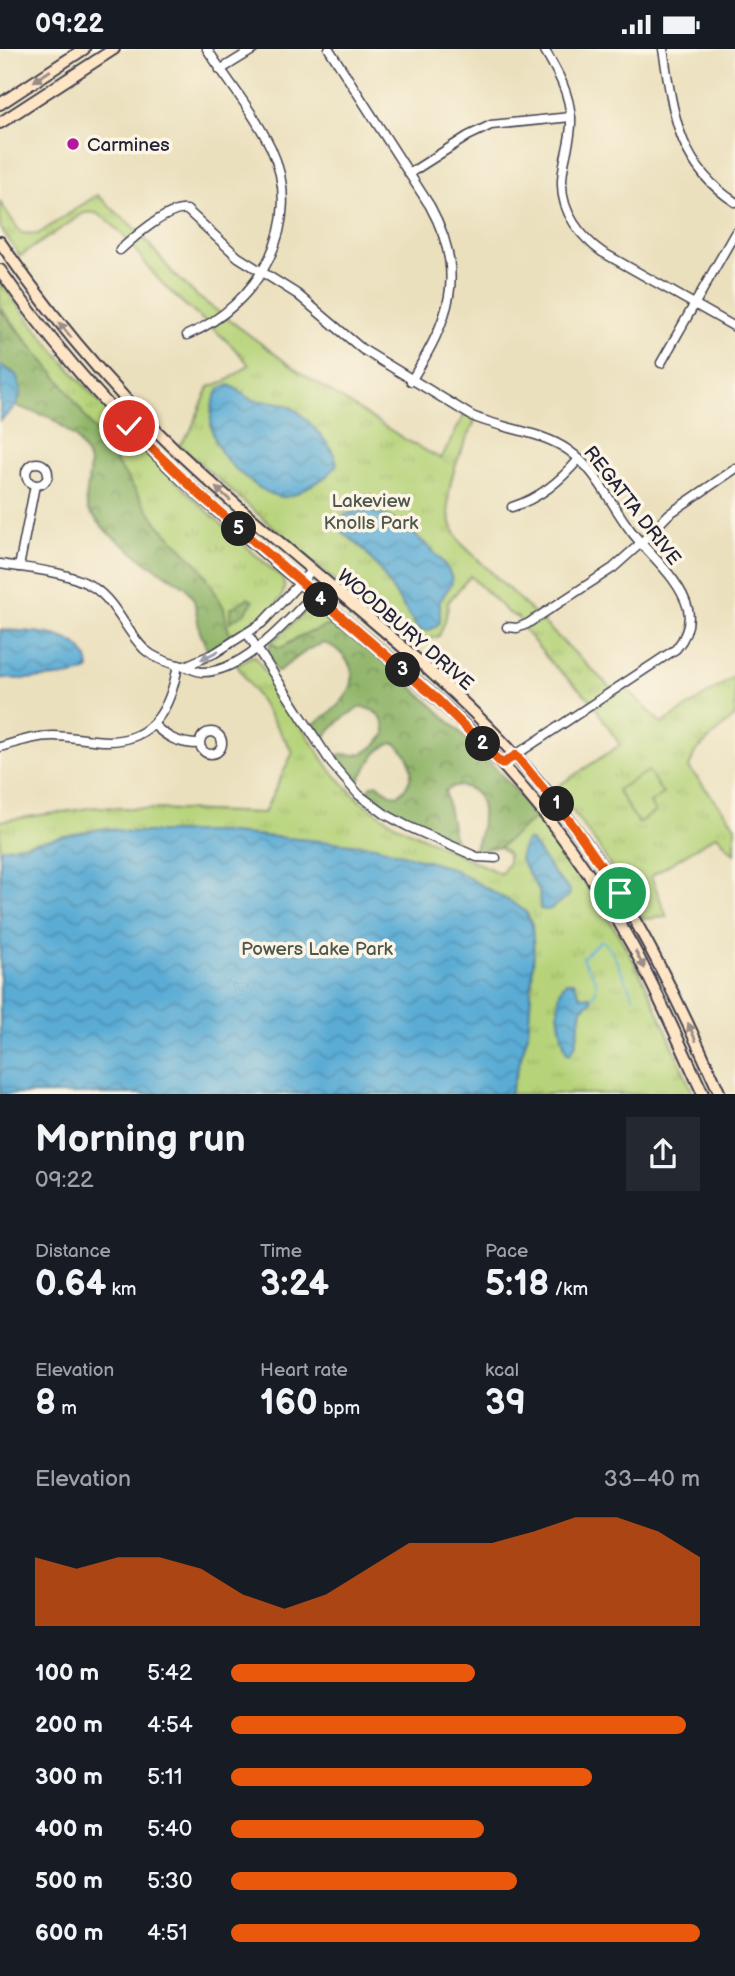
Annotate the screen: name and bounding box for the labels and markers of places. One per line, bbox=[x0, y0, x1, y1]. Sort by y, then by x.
place label: Carmines bbox=[87, 134, 170, 157]
marker: Carmines bbox=[65, 136, 81, 152]
pin bbox=[99, 396, 159, 456]
pin: 5 bbox=[222, 511, 256, 547]
pin: 4 bbox=[304, 583, 338, 617]
pin: 3 bbox=[386, 653, 420, 687]
pin: 2 bbox=[466, 727, 500, 761]
pin: 1 bbox=[540, 787, 574, 821]
pin bbox=[590, 863, 650, 923]

